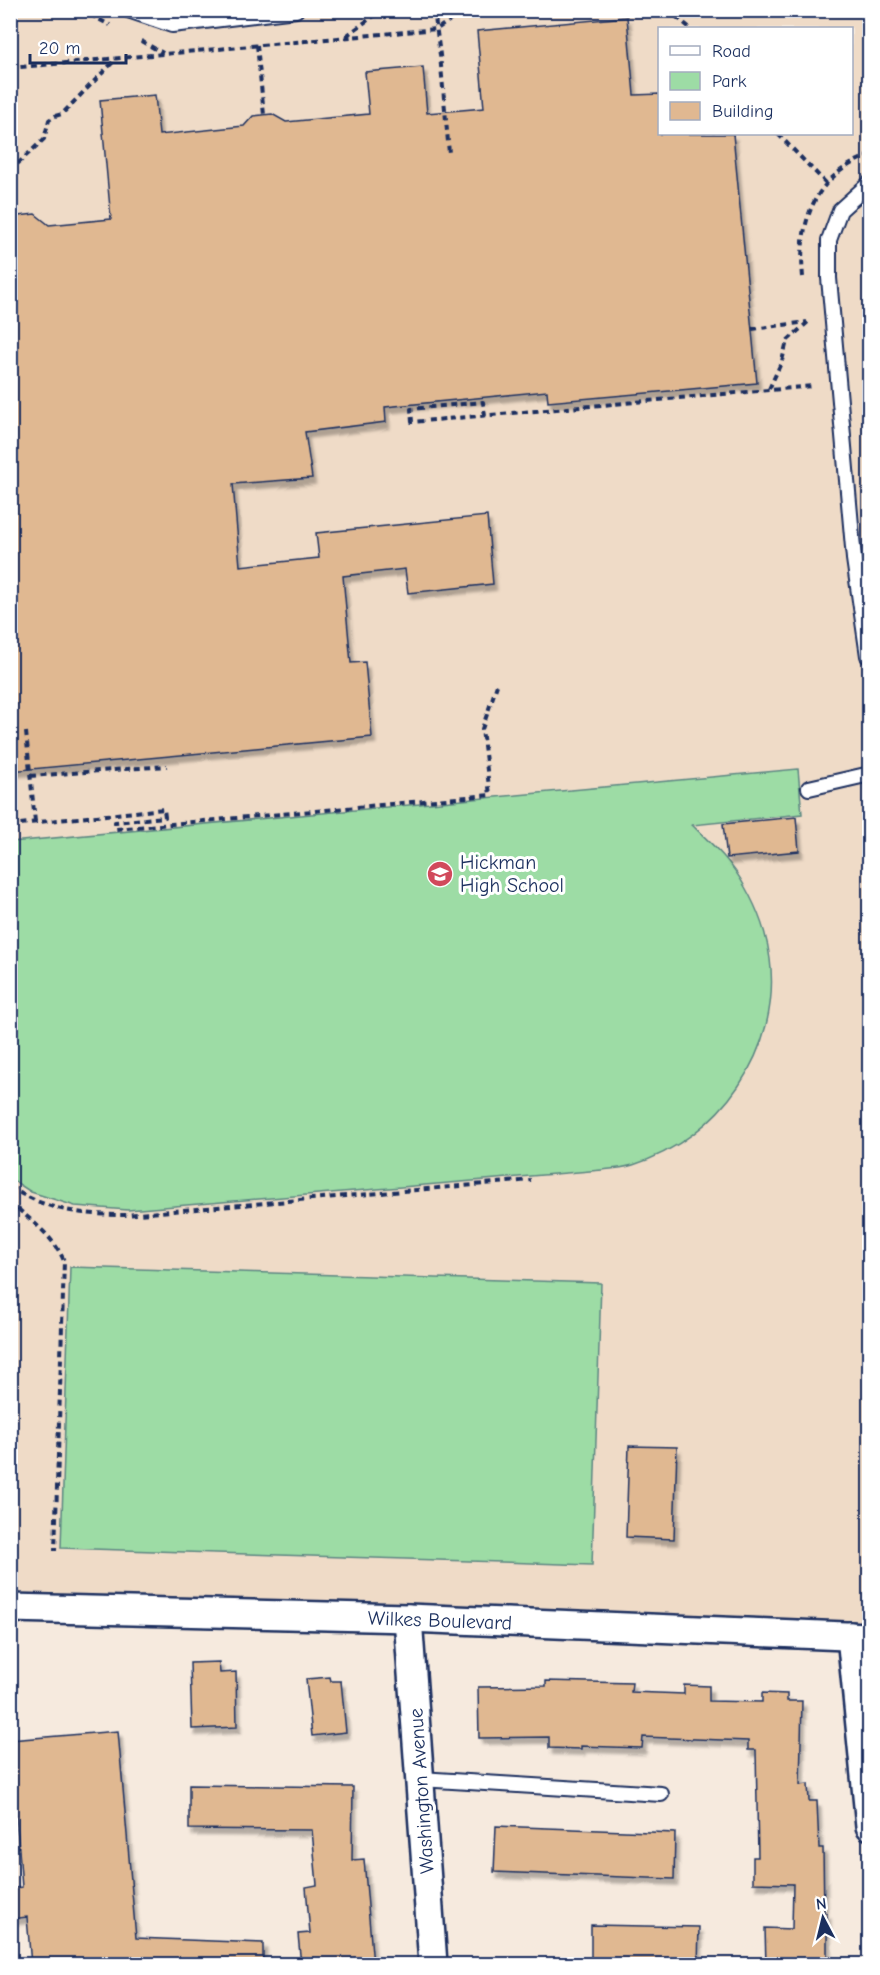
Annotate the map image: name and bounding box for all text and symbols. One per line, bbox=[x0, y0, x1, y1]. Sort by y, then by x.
scale bar bbox=[30, 27, 126, 65]
legend bbox=[658, 27, 853, 135]
text: 20 m bbox=[39, 38, 80, 59]
text: Road bbox=[712, 41, 751, 62]
text: Park bbox=[712, 71, 747, 92]
text: Building bbox=[712, 101, 774, 122]
place label: Hickman High School bbox=[460, 851, 564, 897]
school or university icon: Hickman High School bbox=[425, 859, 455, 889]
street label: Wilkes Boulevard bbox=[367, 1606, 513, 1635]
street label: Washington Avenue bbox=[404, 1707, 439, 1875]
north arrow bbox=[793, 1888, 853, 1948]
text: N bbox=[815, 1895, 828, 1914]

